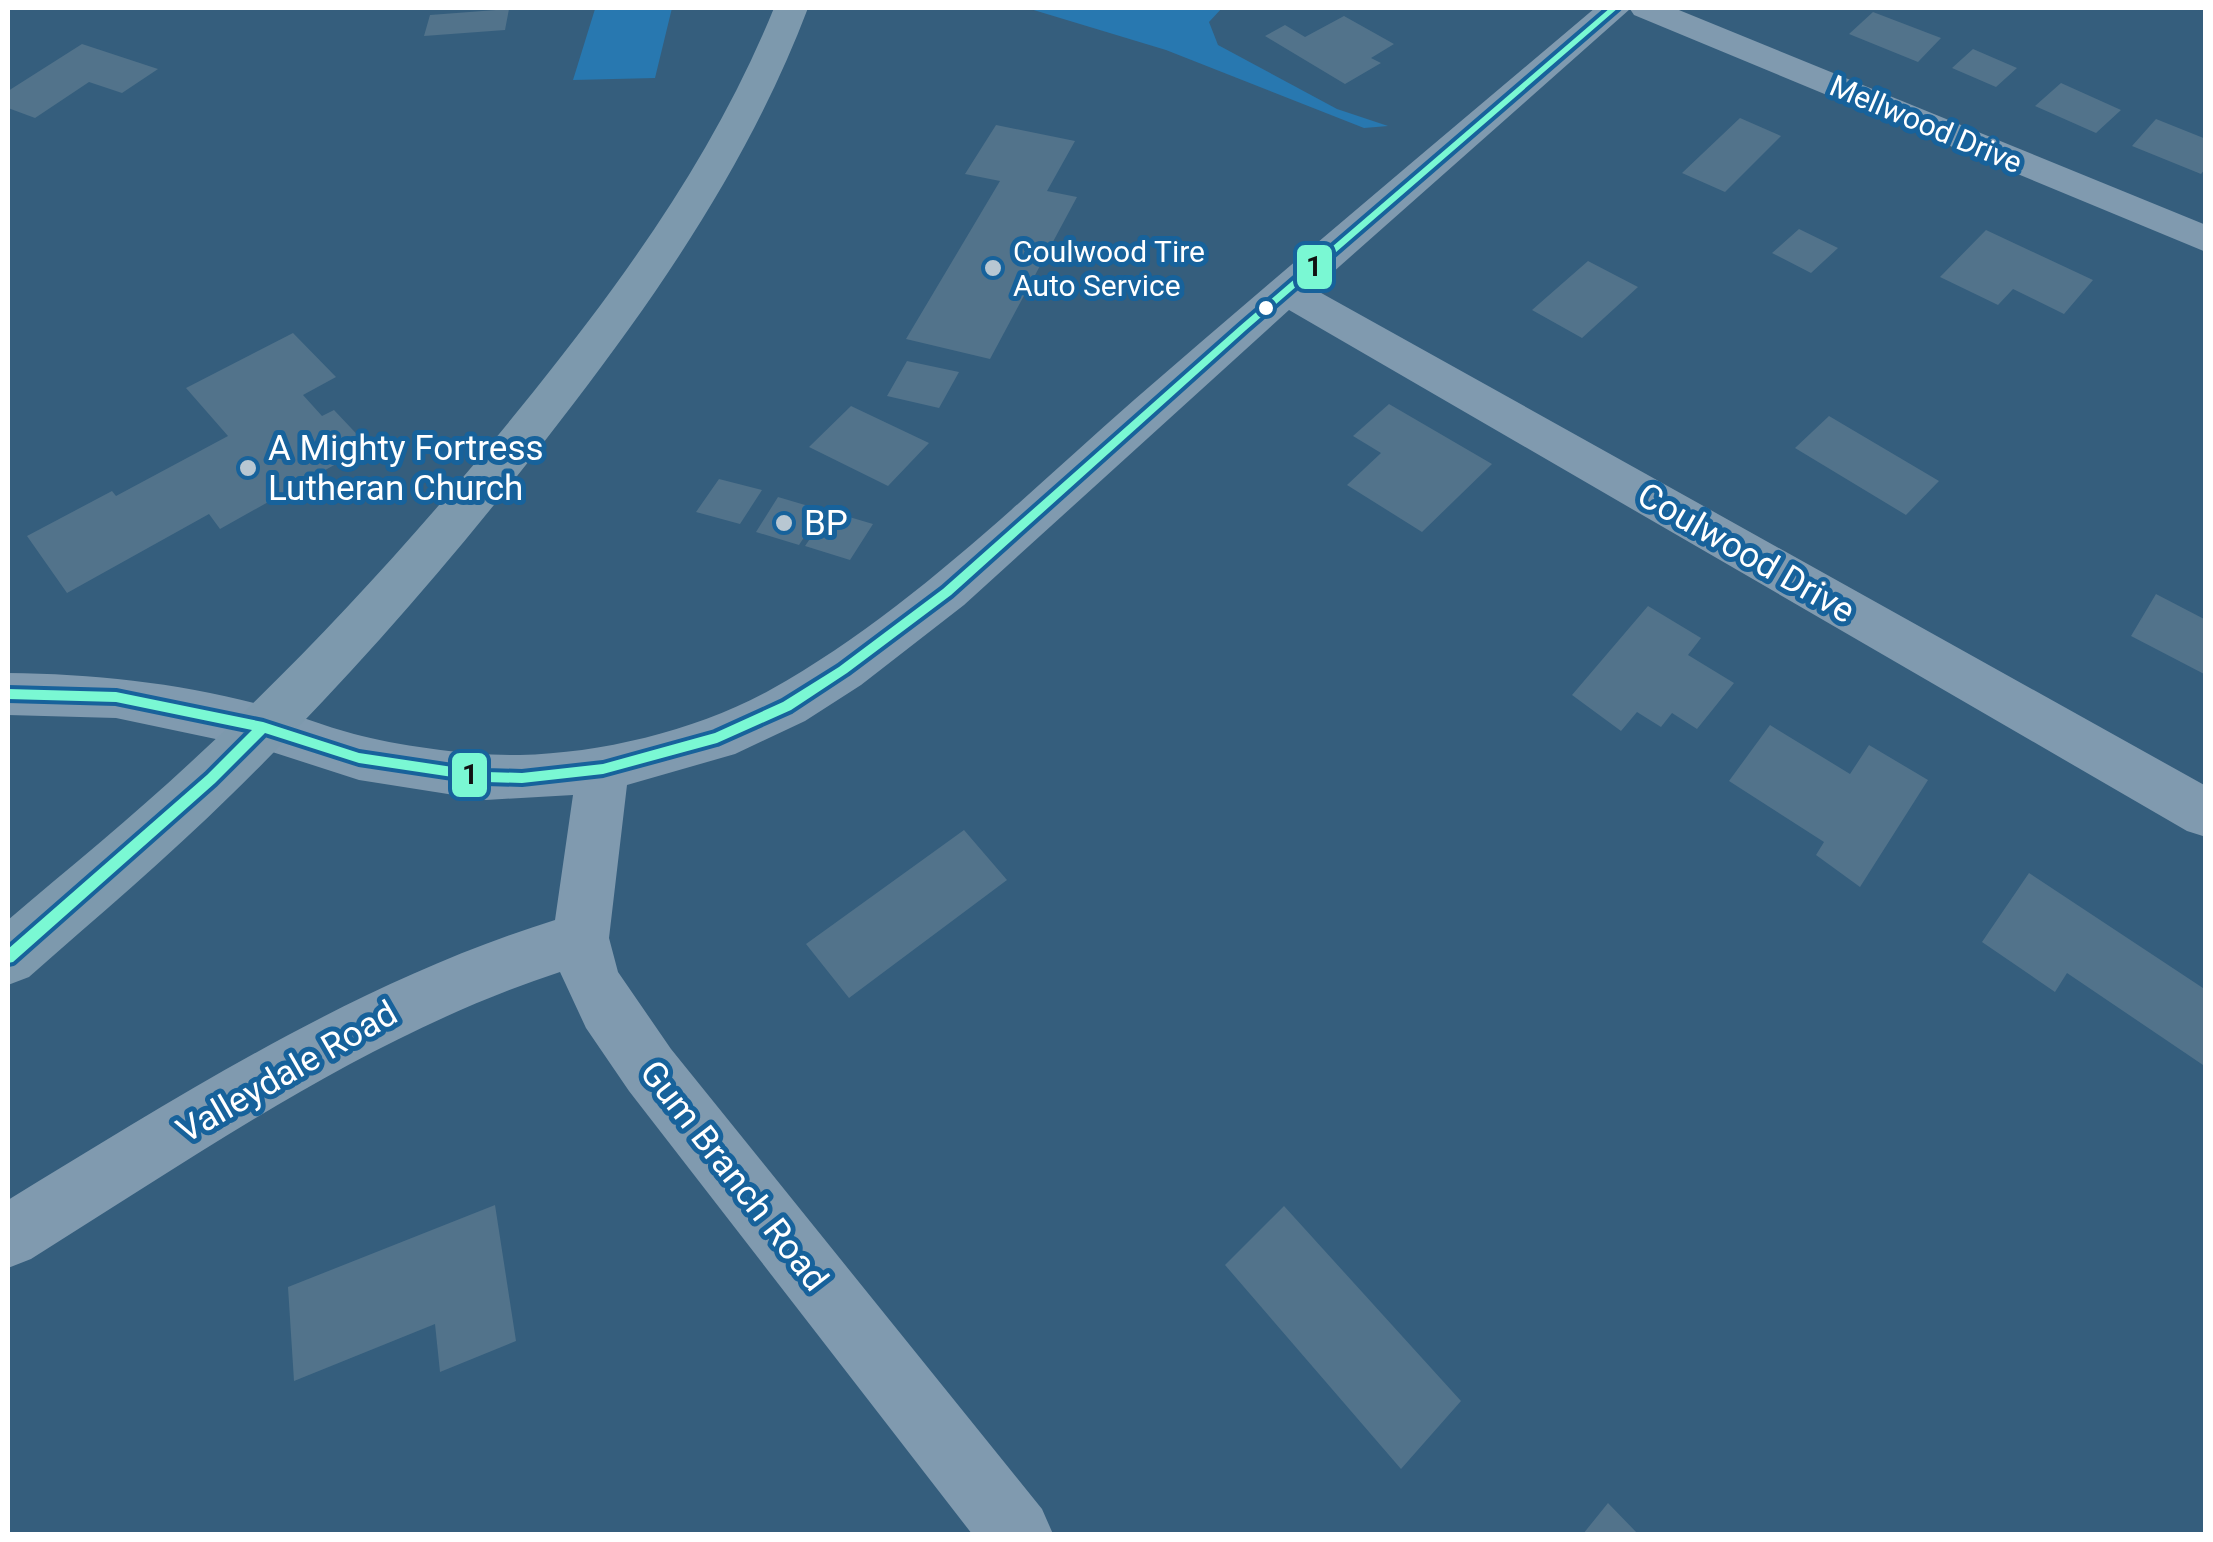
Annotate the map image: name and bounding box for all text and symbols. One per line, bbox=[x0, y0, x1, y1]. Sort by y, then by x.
street label: Mellwood Drive bbox=[1825, 68, 2027, 180]
place label: Coulwood Tire Auto Service bbox=[1013, 234, 1205, 303]
line badge: 1 bbox=[1295, 243, 1334, 291]
text: 1 bbox=[1306, 250, 1322, 283]
marker: Coulwood Tire Auto Service bbox=[982, 257, 1004, 279]
unlabelled marker bbox=[1256, 298, 1276, 318]
place label: A Mighty Fortress Lutheran Church bbox=[268, 428, 544, 509]
marker: A Mighty Fortress Lutheran Church bbox=[237, 457, 259, 479]
street label: Coulwood Drive bbox=[1630, 474, 1862, 632]
place label: BP bbox=[804, 503, 848, 544]
marker: BP bbox=[773, 512, 795, 534]
line badge: 1 bbox=[450, 751, 489, 799]
text: 1 bbox=[462, 758, 478, 791]
street label: Valleydale Road bbox=[170, 992, 404, 1152]
street label: Gum Branch Road bbox=[632, 1053, 836, 1299]

